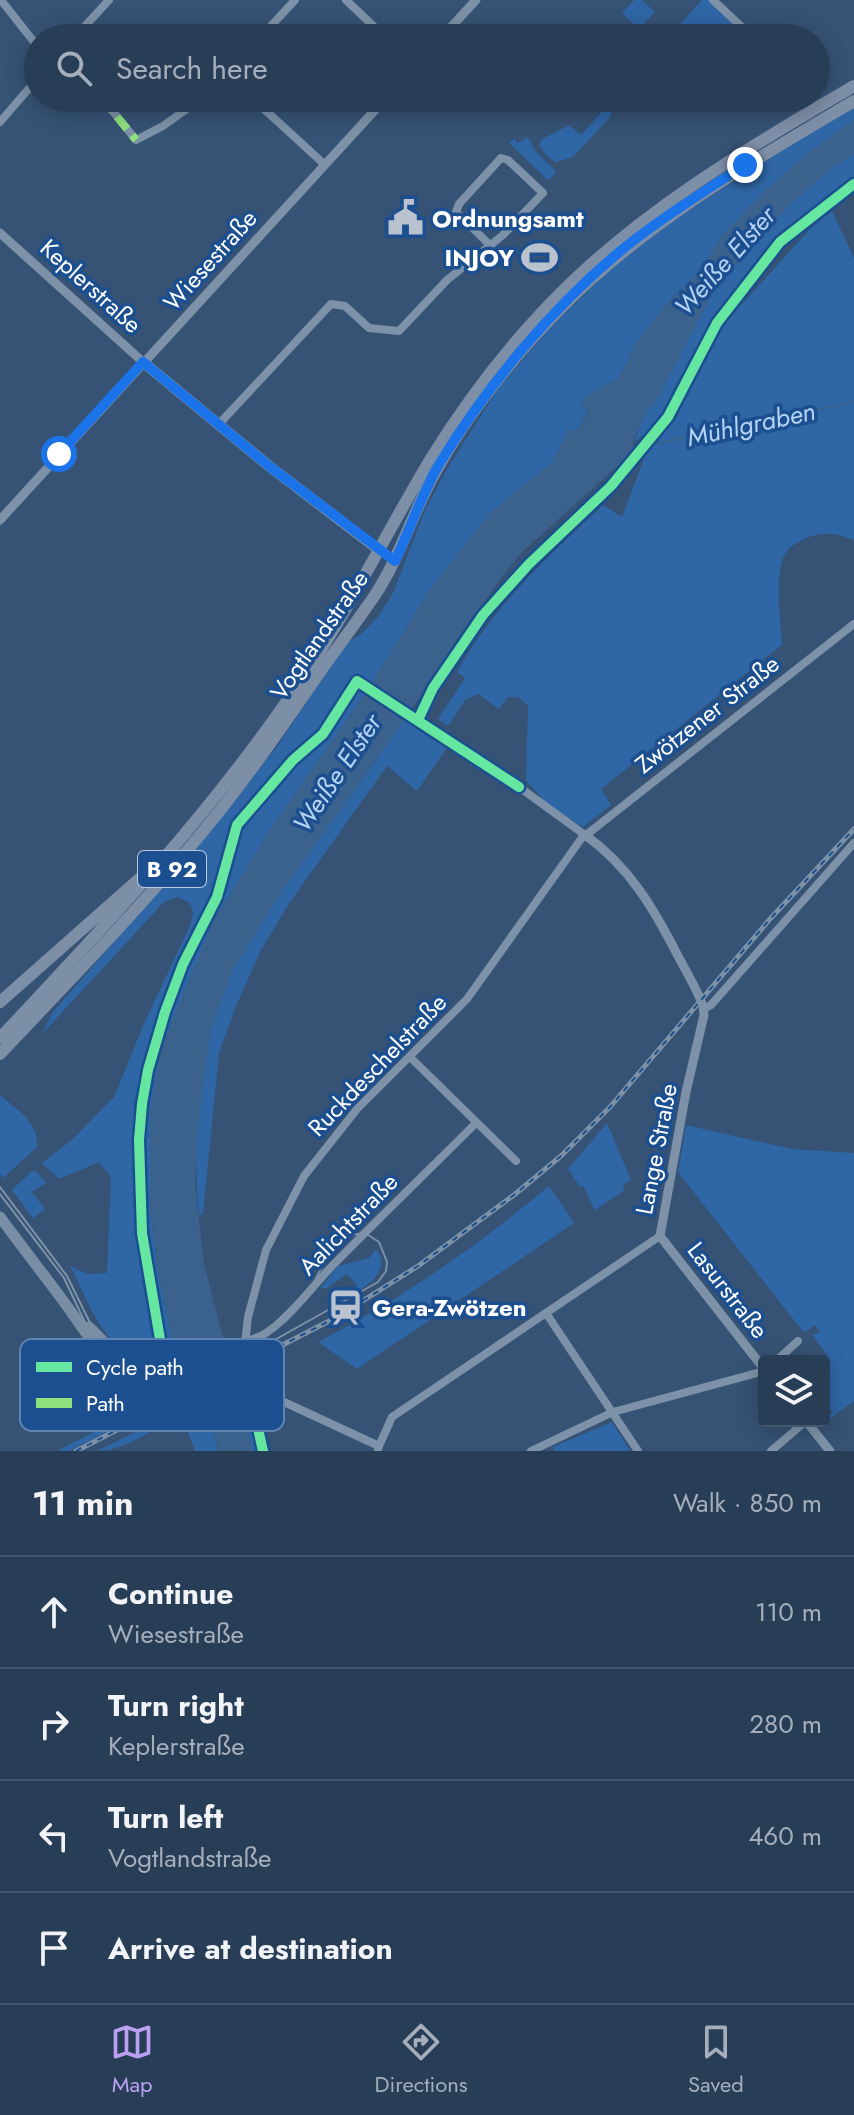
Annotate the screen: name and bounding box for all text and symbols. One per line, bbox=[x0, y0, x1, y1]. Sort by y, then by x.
search box bbox=[24, 24, 830, 112]
icon: search bbox=[52, 46, 96, 90]
text: Search here bbox=[116, 47, 268, 90]
route end bbox=[727, 147, 763, 183]
water label: Weiße Elster bbox=[666, 197, 785, 324]
public building icon: Ordnungsamt bbox=[387, 199, 425, 237]
place label: Ordnungsamt bbox=[432, 201, 584, 236]
street label: Wiesestraße bbox=[155, 202, 265, 318]
street label: Keplerstraße bbox=[32, 231, 150, 341]
sports icon: INJOY bbox=[521, 238, 559, 276]
place label: INJOY bbox=[445, 240, 514, 275]
water label: Mühlgraben bbox=[683, 392, 819, 456]
route start bbox=[41, 436, 77, 472]
street label: Vogtlandstraße bbox=[261, 563, 377, 707]
street label: Zwötzener Straße bbox=[627, 646, 787, 782]
water label: Weiße Elster bbox=[283, 705, 391, 840]
road number: B 92 bbox=[138, 851, 206, 887]
street label: Ruckdeschelstraße bbox=[300, 986, 454, 1144]
street label: Lange Straße bbox=[626, 1080, 686, 1218]
street label: Aalichtstraße bbox=[290, 1165, 406, 1283]
street label: Lasurstraße bbox=[679, 1234, 777, 1346]
station icon: Gera-Zwötzen bbox=[327, 1288, 365, 1326]
place label: Gera-Zwötzen bbox=[372, 1290, 527, 1325]
legend bbox=[20, 1339, 284, 1431]
text: Cycle path bbox=[86, 1351, 184, 1383]
map controls bbox=[758, 1355, 830, 1427]
button: layers bbox=[758, 1355, 830, 1427]
text: Path bbox=[86, 1387, 125, 1419]
text: 11 min bbox=[32, 1479, 134, 1528]
text: Walk · 850 m bbox=[673, 1484, 822, 1522]
text: Continue bbox=[108, 1572, 234, 1615]
icon: ahead bbox=[32, 1590, 76, 1634]
text: 110 m bbox=[755, 1593, 822, 1631]
text: Wiesestraße bbox=[108, 1615, 244, 1653]
text: Turn right bbox=[108, 1684, 244, 1727]
icon: right bbox=[32, 1702, 76, 1746]
text: 280 m bbox=[749, 1705, 822, 1743]
text: Keplerstraße bbox=[108, 1727, 245, 1765]
text: Turn left bbox=[108, 1796, 223, 1839]
icon: left bbox=[32, 1814, 76, 1858]
text: 460 m bbox=[748, 1817, 822, 1855]
text: Vogtlandstraße bbox=[108, 1839, 272, 1877]
icon: arrive bbox=[32, 1926, 76, 1970]
text: Arrive at destination bbox=[108, 1927, 393, 1970]
tab: Map bbox=[110, 2020, 154, 2100]
tab: Directions bbox=[375, 2020, 468, 2100]
tab: Saved bbox=[688, 2020, 744, 2100]

